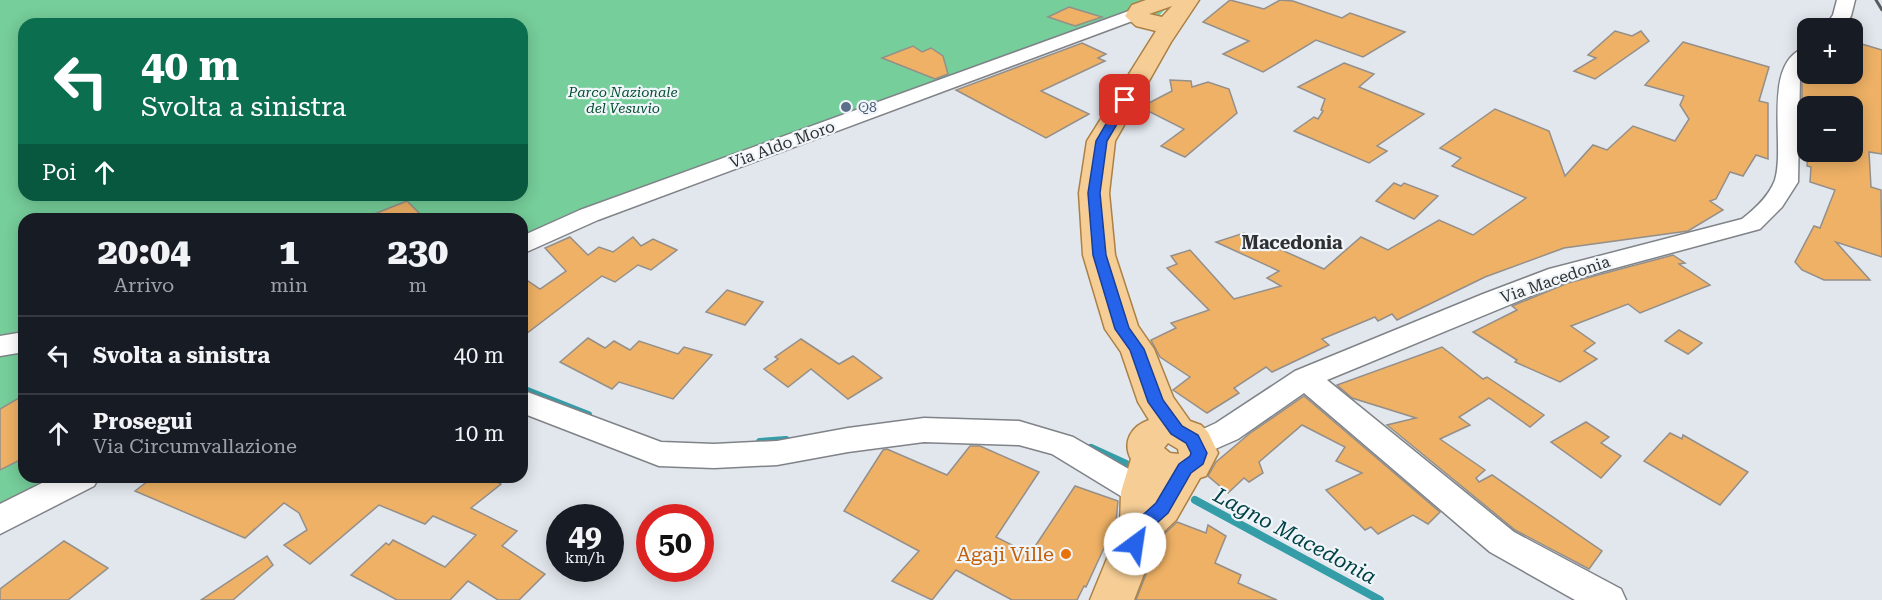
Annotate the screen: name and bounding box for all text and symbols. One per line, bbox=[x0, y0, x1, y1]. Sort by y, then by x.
map controls bbox=[1797, 18, 1863, 162]
button: + bbox=[1797, 18, 1863, 84]
text: 40 m bbox=[141, 41, 239, 90]
icon: left bbox=[42, 42, 120, 120]
pin bbox=[1099, 74, 1150, 125]
icon: arrive bbox=[1108, 83, 1141, 116]
park label: Parco Nazionale del Vesuvio bbox=[567, 84, 678, 116]
text: Svolta a sinistra bbox=[141, 91, 346, 123]
button: − bbox=[1797, 96, 1863, 162]
place label: Q8 bbox=[858, 99, 877, 115]
marker: Q8 bbox=[839, 100, 853, 114]
street label: Via Aldo Moro bbox=[727, 117, 838, 172]
icon: ahead bbox=[88, 156, 121, 189]
text: Poi bbox=[42, 160, 76, 185]
text: 20:04 bbox=[98, 231, 190, 273]
text: 1 bbox=[279, 231, 299, 273]
text: 230 bbox=[388, 231, 448, 273]
district label: Macedonia bbox=[1241, 232, 1343, 253]
street label: Via Macedonia bbox=[1498, 252, 1613, 307]
text: Arrivo bbox=[114, 273, 174, 297]
text: min bbox=[270, 273, 308, 297]
text: m bbox=[409, 273, 427, 297]
icon: left bbox=[42, 339, 75, 372]
text: Svolta a sinistra bbox=[93, 343, 270, 368]
text: 40 m bbox=[454, 343, 504, 368]
text: Prosegui bbox=[93, 409, 192, 434]
icon: ahead bbox=[42, 417, 75, 450]
text: 10 m bbox=[454, 421, 504, 446]
text: Via Circumvallazione bbox=[93, 434, 297, 458]
water label: Lagno Macedonia bbox=[1209, 482, 1380, 589]
speed limit sign: 50 bbox=[636, 504, 714, 582]
position arrow bbox=[1103, 512, 1167, 576]
text: 49 bbox=[568, 518, 602, 553]
place label: Agaji Ville bbox=[957, 542, 1054, 566]
marker: Agaji Ville bbox=[1059, 547, 1073, 561]
text: km/h bbox=[565, 549, 605, 567]

